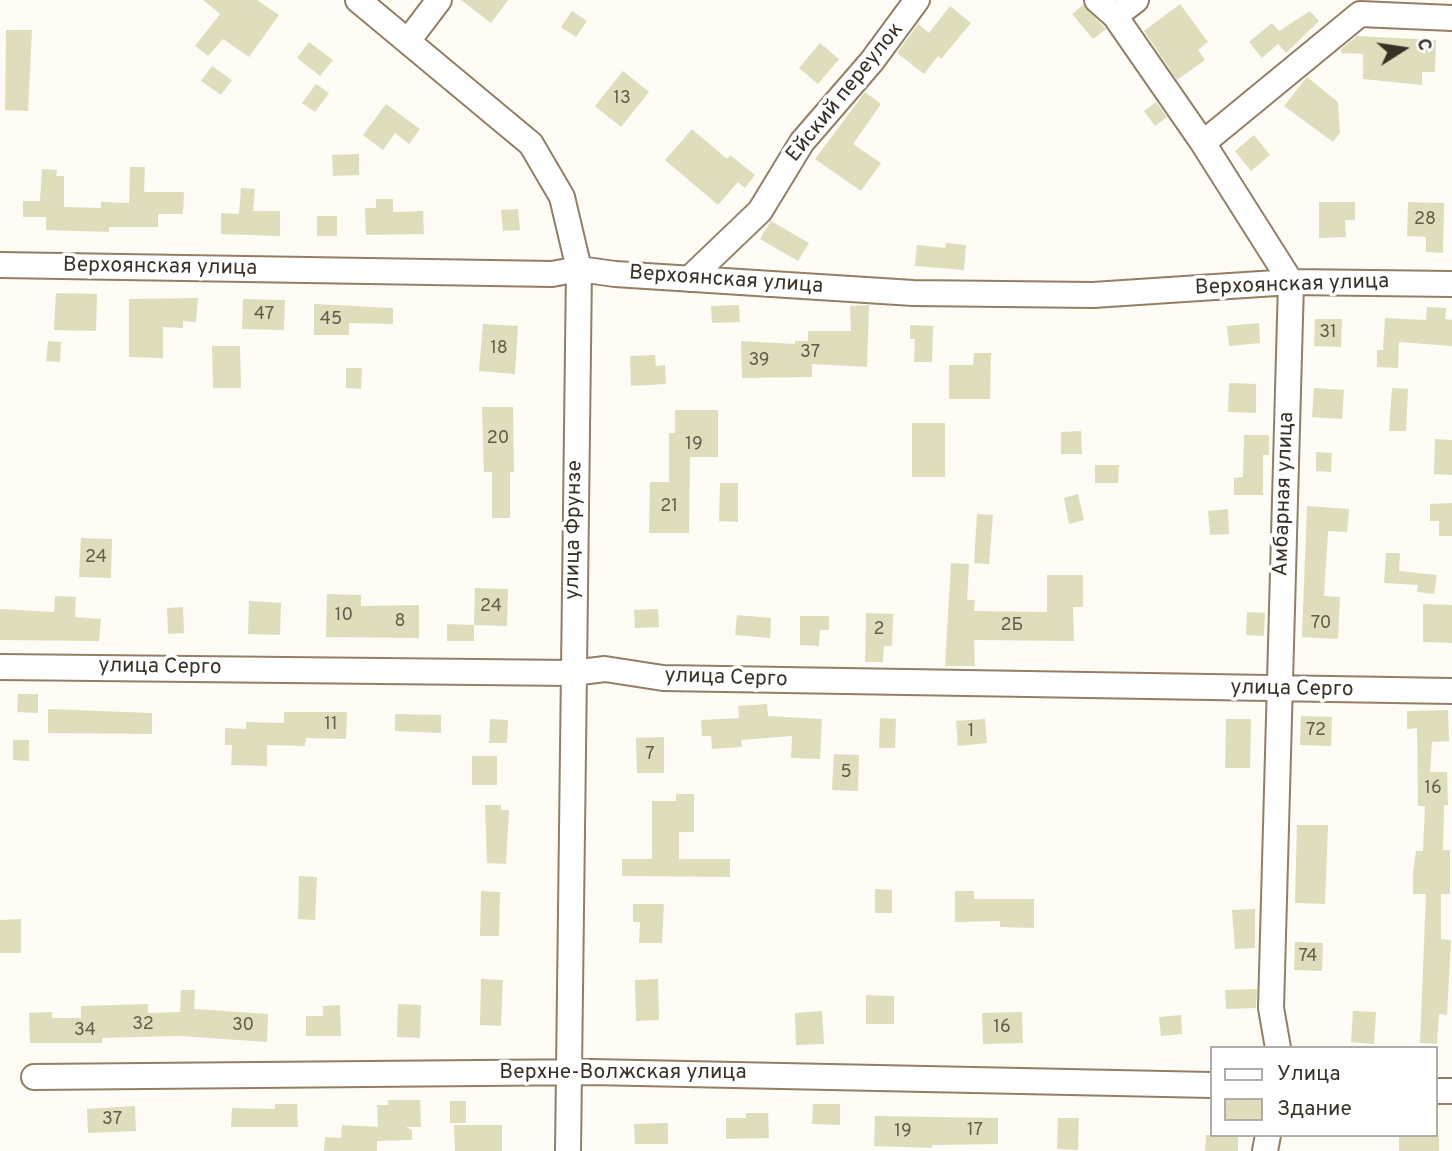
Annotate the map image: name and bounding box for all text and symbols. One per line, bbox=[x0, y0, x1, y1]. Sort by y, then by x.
north arrow bbox=[1368, 14, 1438, 84]
street label: Ейский переулок bbox=[782, 18, 910, 168]
text: С bbox=[1411, 36, 1437, 53]
house number: 13 bbox=[613, 88, 631, 110]
house number: 28 bbox=[1414, 209, 1436, 231]
street label: Верхоянская улица bbox=[63, 254, 257, 282]
street label: Верхоянская улица bbox=[628, 262, 824, 300]
street label: Верхоянская улица bbox=[1194, 270, 1390, 302]
house number: 47 bbox=[254, 304, 274, 326]
house number: 45 bbox=[320, 309, 342, 331]
house number: 31 bbox=[1319, 322, 1337, 344]
house number: 18 bbox=[490, 338, 508, 360]
house number: 37 bbox=[800, 342, 820, 364]
house number: 39 bbox=[748, 350, 770, 372]
street label: Амбарная улица bbox=[1270, 411, 1300, 577]
house number: 20 bbox=[487, 428, 509, 450]
house number: 19 bbox=[685, 434, 703, 456]
street label: улица Фрунзе bbox=[561, 460, 589, 600]
house number: 21 bbox=[660, 496, 678, 518]
house number: 24 bbox=[85, 547, 107, 569]
house number: 24 bbox=[480, 596, 502, 618]
house number: 10 bbox=[335, 605, 353, 627]
house number: 8 bbox=[395, 611, 405, 633]
house number: 70 bbox=[1311, 613, 1331, 635]
house number: 2Б bbox=[1001, 615, 1023, 637]
house number: 2 bbox=[873, 619, 885, 641]
street label: улица Серго bbox=[98, 654, 222, 682]
street label: улица Серго bbox=[664, 664, 788, 694]
street label: улица Серго bbox=[1230, 676, 1354, 704]
house number: 11 bbox=[324, 714, 338, 736]
house number: 72 bbox=[1306, 720, 1326, 742]
house number: 1 bbox=[968, 721, 974, 743]
house number: 7 bbox=[645, 744, 655, 766]
house number: 5 bbox=[840, 762, 852, 784]
house number: 16 bbox=[1424, 778, 1442, 800]
house number: 74 bbox=[1299, 946, 1317, 968]
house number: 32 bbox=[132, 1014, 154, 1036]
house number: 30 bbox=[232, 1015, 254, 1037]
house number: 16 bbox=[993, 1017, 1011, 1039]
house number: 34 bbox=[74, 1020, 96, 1042]
legend bbox=[1210, 1046, 1438, 1137]
street label: Верхне-Волжская улица bbox=[499, 1061, 747, 1087]
text: Улица bbox=[1277, 1061, 1341, 1088]
text: Здание bbox=[1277, 1096, 1352, 1123]
house number: 37 bbox=[102, 1109, 122, 1131]
house number: 17 bbox=[967, 1120, 983, 1142]
house number: 19 bbox=[894, 1121, 912, 1143]

